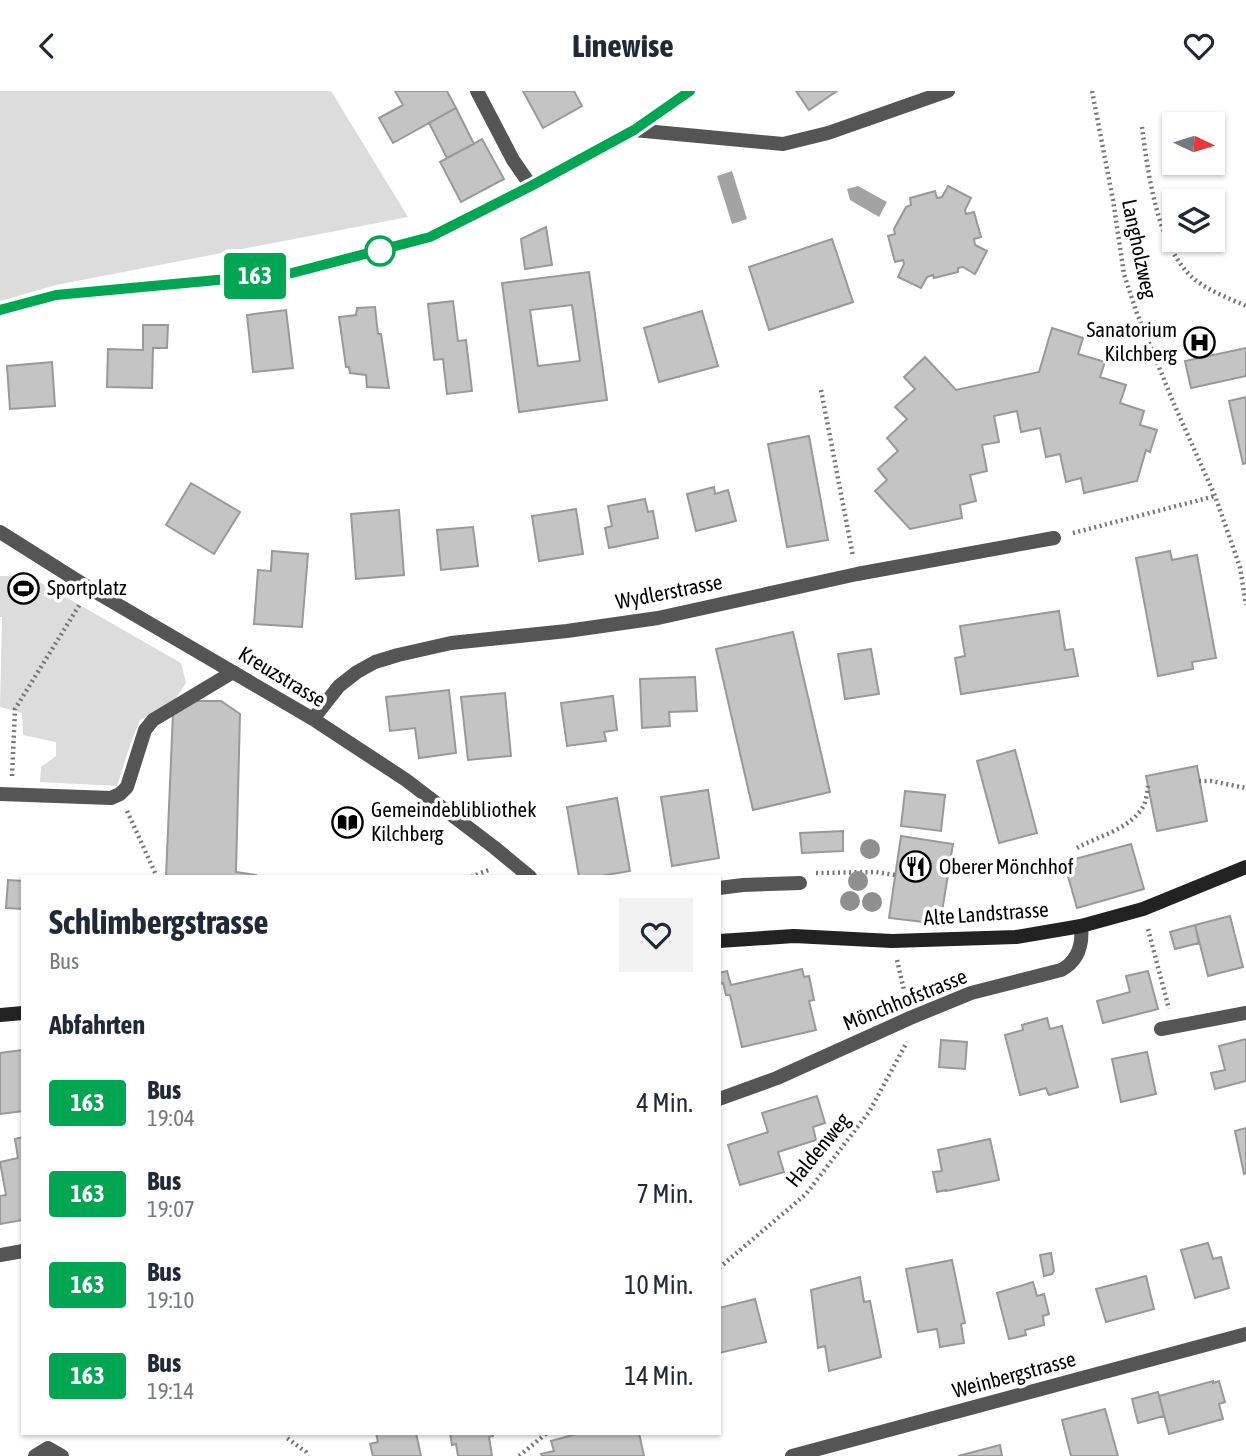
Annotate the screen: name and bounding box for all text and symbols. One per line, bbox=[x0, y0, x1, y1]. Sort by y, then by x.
icon: back bbox=[28, 27, 66, 65]
text: Linewise bbox=[572, 27, 674, 64]
icon: heart bbox=[1180, 27, 1218, 65]
north arrow bbox=[1162, 112, 1225, 175]
map controls bbox=[1162, 112, 1225, 252]
button: layers bbox=[1162, 189, 1225, 252]
street label: Langholzweg bbox=[1118, 197, 1162, 301]
unlabelled marker bbox=[365, 236, 395, 266]
line badge: 163 bbox=[215, 253, 295, 299]
text: 163 bbox=[238, 262, 272, 289]
place label: Sanatorium Kilchberg bbox=[1086, 317, 1177, 365]
hospital icon: Sanatorium Kilchberg bbox=[1183, 325, 1217, 359]
street label: Wydlerstrasse bbox=[613, 569, 724, 613]
sports icon: Sportplatz bbox=[7, 571, 41, 605]
place label: Sportplatz bbox=[47, 575, 127, 599]
street label: Kreuzstrasse bbox=[235, 641, 330, 711]
place label: Gemeindeblibliothek Kilchberg bbox=[371, 797, 536, 845]
library icon: Gemeindeblibliothek Kilchberg bbox=[331, 805, 365, 839]
restaurant icon: Oberer Mönchhof bbox=[899, 850, 933, 884]
place label: Oberer Mönchhof bbox=[939, 854, 1074, 878]
street label: Alte Landstrasse bbox=[922, 897, 1049, 929]
button: heart bbox=[619, 898, 693, 972]
text: Schlimbergstrasse bbox=[49, 903, 269, 941]
text: Bus bbox=[49, 948, 79, 974]
street label: Mönchhofstrasse bbox=[839, 963, 970, 1035]
text: Abfahrten bbox=[49, 1010, 145, 1040]
text: Bus bbox=[147, 1075, 181, 1105]
text: 4 Min. bbox=[637, 1088, 693, 1118]
text: 163 bbox=[71, 1089, 104, 1116]
text: 19:04 bbox=[147, 1105, 195, 1131]
street label: Haldenweg bbox=[780, 1108, 854, 1191]
text: Bus bbox=[147, 1166, 181, 1196]
text: 7 Min. bbox=[637, 1179, 693, 1209]
text: 163 bbox=[71, 1180, 104, 1207]
text: 19:07 bbox=[147, 1196, 195, 1222]
text: Bus bbox=[147, 1257, 181, 1287]
text: 10 Min. bbox=[624, 1270, 693, 1300]
text: 163 bbox=[71, 1271, 104, 1298]
text: 19:10 bbox=[147, 1287, 194, 1313]
street label: Weinbergstrasse bbox=[949, 1346, 1078, 1402]
text: Bus bbox=[147, 1348, 181, 1378]
text: 14 Min. bbox=[624, 1361, 693, 1391]
text: 163 bbox=[71, 1362, 104, 1389]
text: 19:14 bbox=[147, 1378, 194, 1404]

